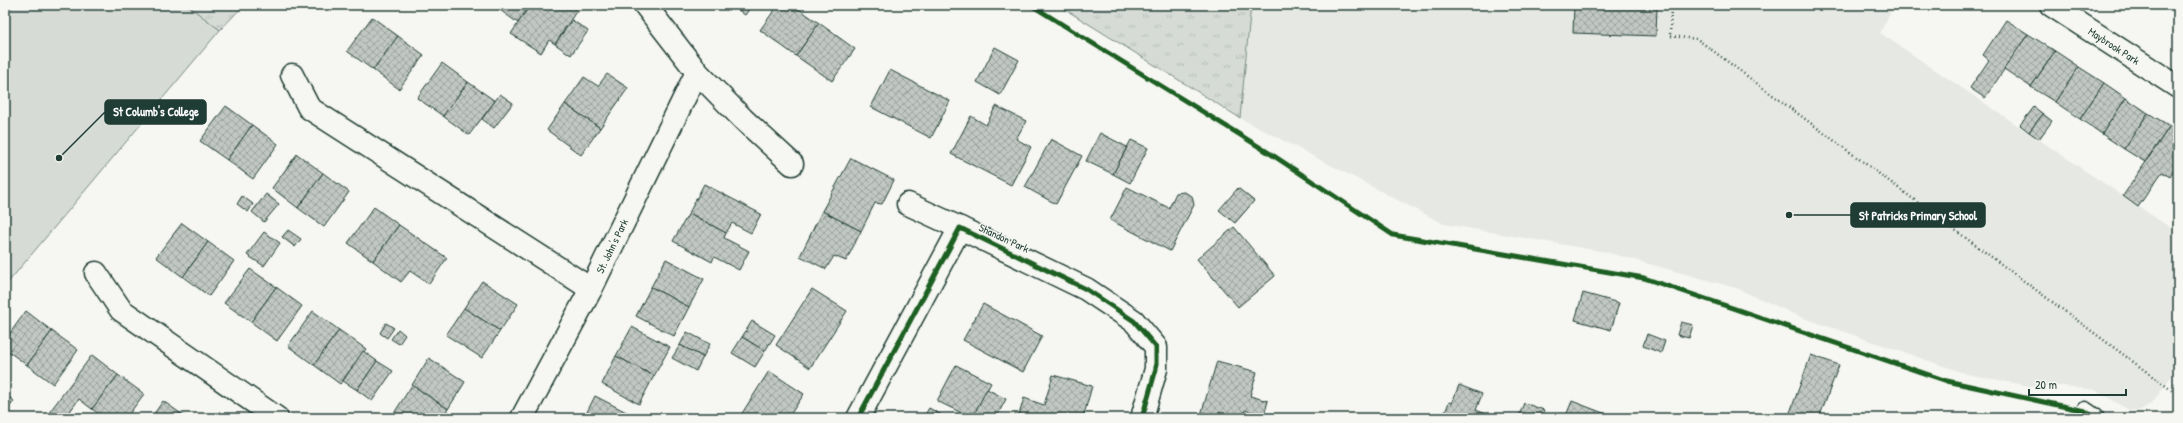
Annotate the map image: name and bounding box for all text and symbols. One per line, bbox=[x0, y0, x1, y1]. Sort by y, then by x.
street label: Maybrook Park bbox=[2086, 24, 2143, 68]
callout: St Columb's College bbox=[105, 100, 206, 124]
text: St Columb's College bbox=[113, 103, 199, 121]
callout: St Patricks Primary School bbox=[1851, 203, 1985, 227]
text: St Patricks Primary School bbox=[1859, 207, 1978, 225]
street label: St. John's Park bbox=[593, 216, 631, 275]
street label: Shandon Park bbox=[977, 220, 1032, 256]
scale bar bbox=[2029, 371, 2126, 397]
text: 20 m bbox=[2035, 376, 2057, 393]

